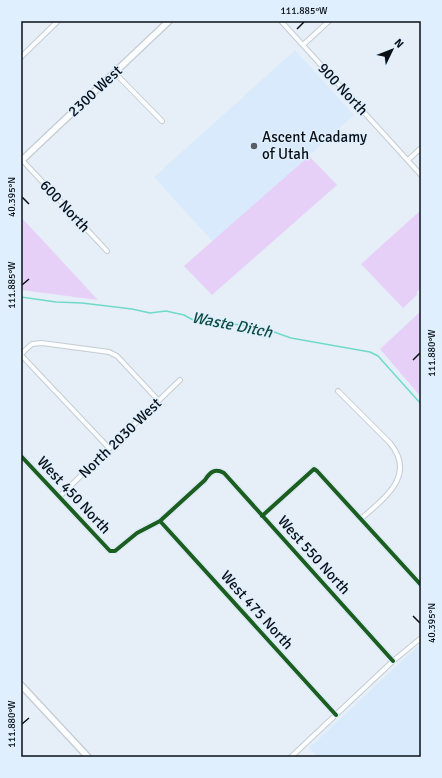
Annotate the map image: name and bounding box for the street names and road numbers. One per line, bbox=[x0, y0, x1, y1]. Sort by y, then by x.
street label: 900 North bbox=[314, 59, 372, 119]
street label: 2300 West bbox=[64, 62, 126, 120]
street label: 600 North bbox=[36, 176, 94, 236]
street label: North 2030 West bbox=[75, 394, 165, 482]
street label: West 450 North bbox=[33, 452, 115, 538]
street label: West 550 North bbox=[274, 512, 354, 598]
street label: West 475 North bbox=[217, 567, 297, 653]

